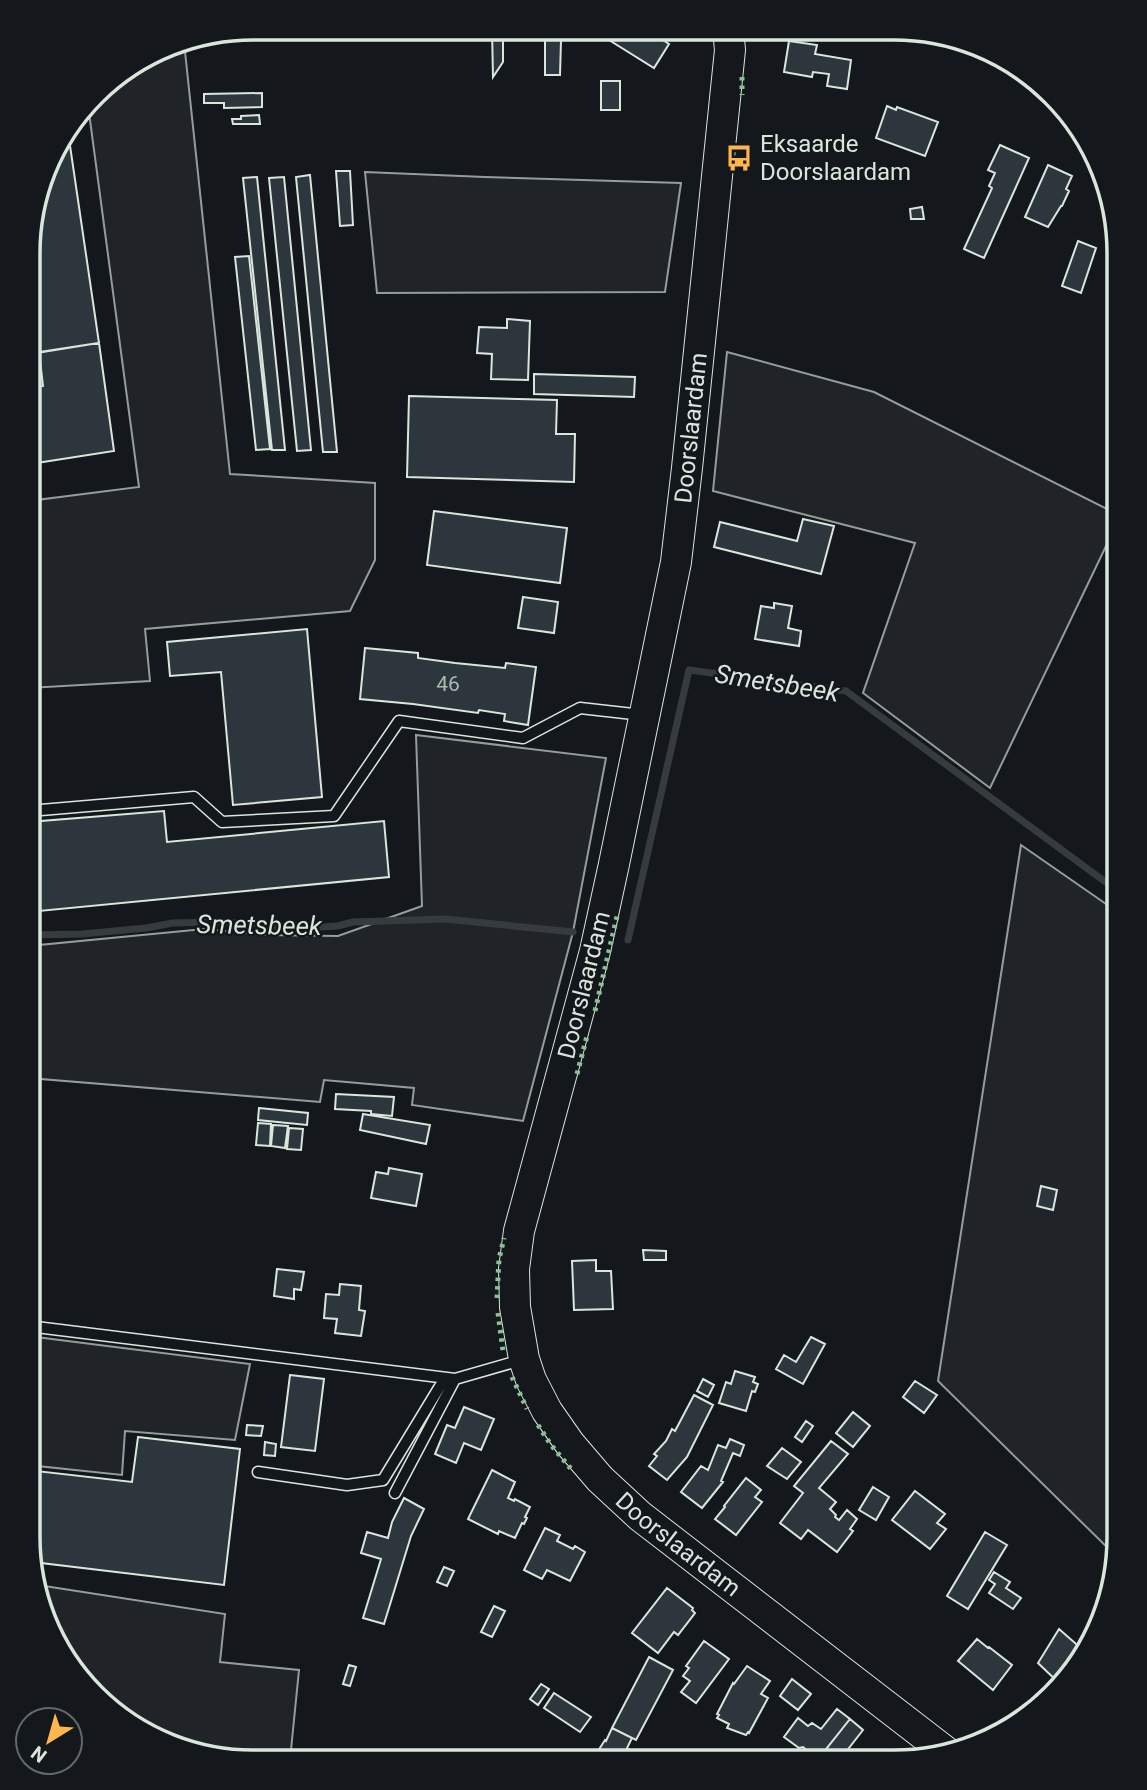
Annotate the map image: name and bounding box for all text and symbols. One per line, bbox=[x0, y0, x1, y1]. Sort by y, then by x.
place label: Eksaarde Doorslaardam bbox=[760, 130, 911, 186]
bus stop icon: Eksaarde Doorslaardam bbox=[724, 143, 754, 173]
street label: Doorslaardam bbox=[669, 351, 713, 505]
water label: Smetsbeek bbox=[713, 658, 842, 708]
house number: 46 bbox=[436, 672, 460, 696]
street label: Doorslaardam bbox=[552, 908, 616, 1062]
water label: Smetsbeek bbox=[196, 909, 323, 941]
street label: Doorslaardam bbox=[610, 1487, 746, 1602]
north arrow bbox=[14, 1706, 84, 1776]
text: N bbox=[27, 1741, 51, 1767]

